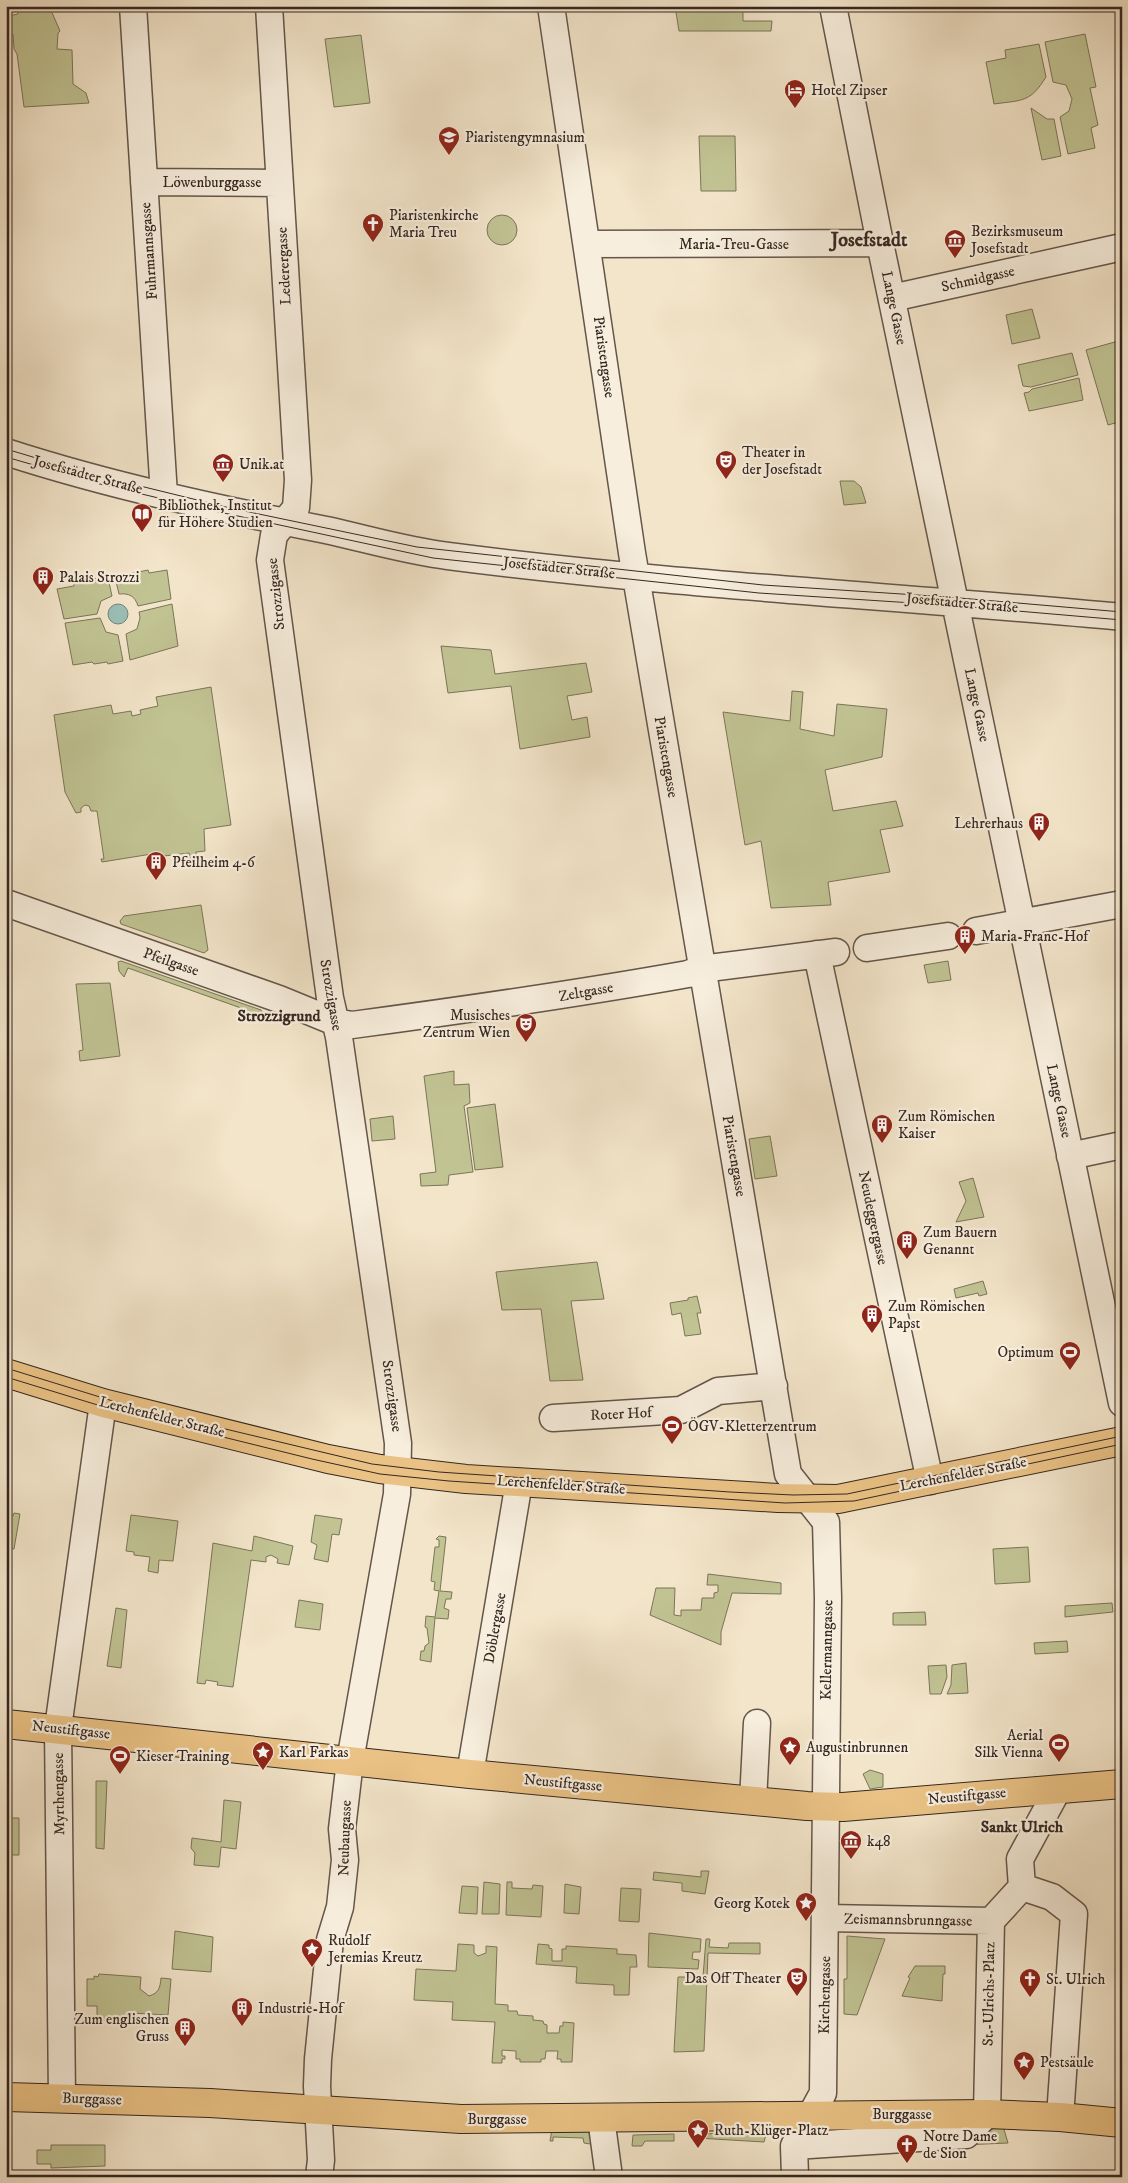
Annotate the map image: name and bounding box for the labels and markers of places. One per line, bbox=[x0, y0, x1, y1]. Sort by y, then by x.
hotel icon: Hotel Zipser bbox=[783, 78, 807, 109]
place label: Hotel Zipser bbox=[811, 81, 888, 100]
school or university icon: Piaristengymnasium bbox=[437, 125, 461, 156]
place label: Piaristengymnasium bbox=[465, 128, 585, 147]
place label: Piaristenkirche Maria Treu bbox=[389, 206, 479, 242]
church icon: Piaristenkirche Maria Treu bbox=[361, 212, 385, 243]
place label: Bezirksmuseum Josefstadt bbox=[969, 222, 1063, 258]
museum icon: Bezirksmuseum Josefstadt bbox=[943, 228, 967, 259]
place label: Theater in der Josefstadt bbox=[742, 443, 822, 479]
theatre icon: Theater in der Josefstadt bbox=[714, 449, 738, 480]
museum icon: Unik.at bbox=[211, 452, 235, 483]
place label: Unik.at bbox=[239, 455, 284, 474]
place label: Bibliothek, Institut für Höhere Studien bbox=[158, 496, 273, 532]
library icon: Bibliothek, Institut für Höhere Studien bbox=[130, 502, 154, 533]
building icon: Palais Strozzi bbox=[31, 565, 55, 596]
place label: Palais Strozzi bbox=[59, 568, 140, 587]
building icon: Lehrerhaus bbox=[1027, 811, 1051, 842]
place label: Lehrerhaus bbox=[954, 814, 1023, 833]
building icon: Pfeilheim 4-6 bbox=[144, 850, 168, 881]
place label: Pfeilheim 4-6 bbox=[172, 853, 256, 872]
building icon: Maria-Franc-Hof bbox=[953, 924, 977, 955]
place label: Maria-Franc-Hof bbox=[981, 927, 1090, 946]
place label: Musisches Zentrum Wien bbox=[423, 1006, 510, 1042]
theatre icon: Musisches Zentrum Wien bbox=[514, 1012, 538, 1043]
place label: Zum Römischen Kaiser bbox=[898, 1107, 995, 1143]
building icon: Zum Römischen Kaiser bbox=[870, 1113, 894, 1144]
place label: Zum Bauern Genannt bbox=[923, 1223, 997, 1259]
building icon: Zum Bauern Genannt bbox=[895, 1229, 919, 1260]
place label: Zum Römischen Papst bbox=[888, 1297, 985, 1333]
building icon: Zum Römischen Papst bbox=[860, 1303, 884, 1334]
sports icon: Optimum bbox=[1058, 1340, 1082, 1371]
place label: Optimum bbox=[997, 1343, 1054, 1362]
sports icon: ÖGV-Kletterzentrum bbox=[660, 1414, 684, 1445]
place label: ÖGV-Kletterzentrum bbox=[688, 1417, 817, 1436]
place label: Aerial Silk Vienna bbox=[975, 1726, 1044, 1762]
sports icon: Aerial Silk Vienna bbox=[1047, 1732, 1071, 1763]
place icon: Augustinbrunnen bbox=[778, 1735, 802, 1766]
place label: Augustinbrunnen bbox=[806, 1738, 908, 1757]
place icon: Karl Farkas bbox=[251, 1740, 275, 1771]
place label: Karl Farkas bbox=[279, 1743, 349, 1762]
sports icon: Kieser Training bbox=[108, 1744, 132, 1775]
place label: Kieser Training bbox=[136, 1747, 230, 1766]
museum icon: k48 bbox=[839, 1829, 863, 1860]
place label: k48 bbox=[867, 1832, 891, 1851]
place icon: Georg Kotek bbox=[794, 1891, 818, 1922]
place label: Georg Kotek bbox=[714, 1894, 791, 1913]
place label: Rudolf Jeremias Kreutz bbox=[326, 1931, 423, 1967]
place icon: Rudolf Jeremias Kreutz bbox=[300, 1937, 324, 1968]
theatre icon: Das Off Theater bbox=[785, 1966, 809, 1997]
church icon: St. Ulrich bbox=[1018, 1967, 1042, 1998]
place label: Das Off Theater bbox=[685, 1969, 781, 1988]
place label: St. Ulrich bbox=[1046, 1970, 1105, 1989]
building icon: Industrie-Hof bbox=[230, 1996, 254, 2027]
place label: Industrie-Hof bbox=[258, 1999, 345, 2018]
place label: Zum englischen Gruss bbox=[75, 2010, 169, 2046]
building icon: Zum englischen Gruss bbox=[173, 2016, 197, 2047]
place icon: Pestsäule bbox=[1012, 2050, 1036, 2081]
place label: Pestsäule bbox=[1040, 2053, 1094, 2072]
place icon: Ruth-Klüger-Platz bbox=[686, 2118, 710, 2149]
place label: Ruth-Klüger-Platz bbox=[714, 2121, 829, 2140]
place label: Notre Dame de Sion bbox=[923, 2127, 997, 2163]
church icon: Notre Dame de Sion bbox=[895, 2133, 919, 2164]

